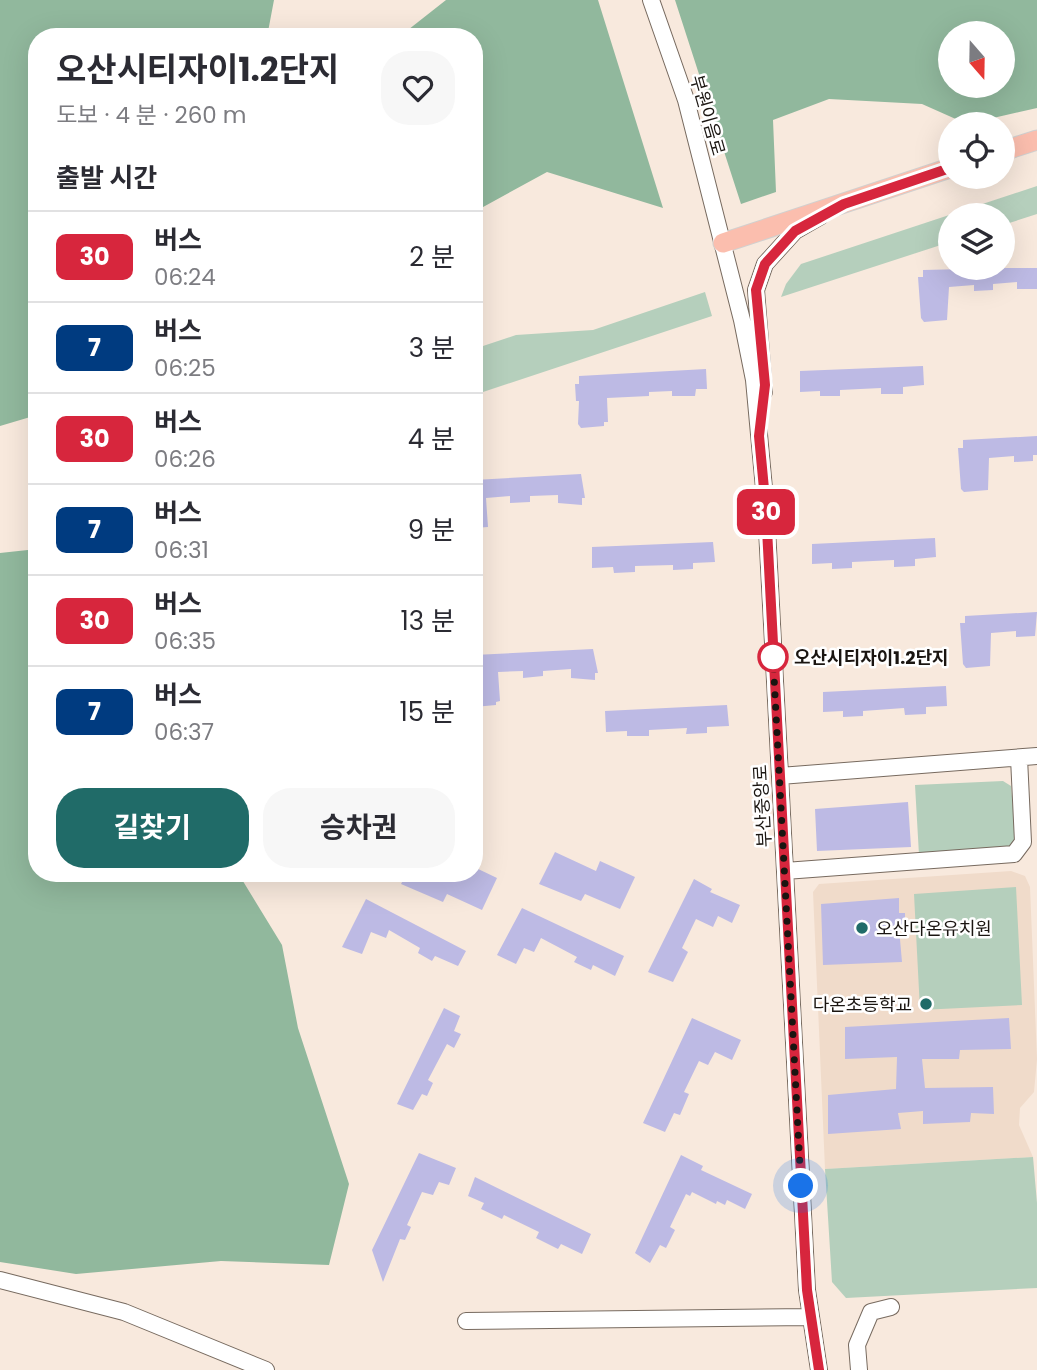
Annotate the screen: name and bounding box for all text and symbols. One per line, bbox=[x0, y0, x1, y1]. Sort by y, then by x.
north arrow bbox=[938, 21, 1015, 98]
map controls bbox=[938, 21, 1015, 280]
text: 오산시티자이1.2단지 bbox=[56, 46, 339, 93]
button: heart bbox=[381, 51, 455, 125]
street label: 부원이음로 bbox=[685, 72, 731, 158]
text: 도보 · 4 분 · 260 m bbox=[56, 99, 247, 131]
button: locate bbox=[938, 112, 1015, 189]
text: 출발 시간 bbox=[56, 160, 157, 196]
button: layers bbox=[938, 203, 1015, 280]
text: 버스 bbox=[154, 222, 202, 258]
text: 2 분 bbox=[409, 239, 455, 275]
text: 30 bbox=[79, 240, 110, 273]
text: 06:24 bbox=[154, 261, 216, 293]
text: 버스 bbox=[154, 313, 202, 349]
text: 3 분 bbox=[409, 330, 455, 366]
text: 7 bbox=[88, 331, 101, 364]
text: 06:25 bbox=[154, 352, 216, 384]
text: 버스 bbox=[154, 404, 202, 440]
text: 4 분 bbox=[408, 421, 455, 457]
text: 30 bbox=[79, 422, 110, 455]
text: 06:26 bbox=[154, 443, 216, 475]
line badge: 30 bbox=[734, 489, 798, 535]
text: 버스 bbox=[154, 495, 202, 531]
text: 30 bbox=[751, 495, 781, 528]
text: 9 분 bbox=[408, 512, 455, 548]
text: 7 bbox=[88, 513, 101, 546]
text: 06:31 bbox=[154, 534, 209, 566]
text: 버스 bbox=[154, 586, 202, 622]
text: 13 분 bbox=[401, 603, 455, 639]
text: 30 bbox=[79, 604, 110, 637]
text: 06:35 bbox=[154, 625, 216, 657]
marker: 오산시티자이1.2단지 bbox=[758, 642, 788, 672]
place label: 오산시티자이1.2단지 bbox=[794, 645, 949, 670]
text: 버스 bbox=[154, 677, 202, 713]
text: 15 분 bbox=[399, 694, 455, 730]
text: 7 bbox=[88, 695, 101, 728]
text: 06:37 bbox=[154, 716, 214, 748]
street label: 부산중앙로 bbox=[747, 764, 777, 848]
button: 길찾기 bbox=[56, 788, 249, 868]
button: 승차권 bbox=[263, 788, 455, 868]
place label: 오산다온유치원 bbox=[876, 916, 992, 941]
marker: 오산다온유치원 bbox=[854, 920, 870, 936]
place label: 다온초등학교 bbox=[813, 992, 912, 1017]
marker: 다온초등학교 bbox=[918, 996, 934, 1012]
your location bbox=[783, 1168, 818, 1203]

